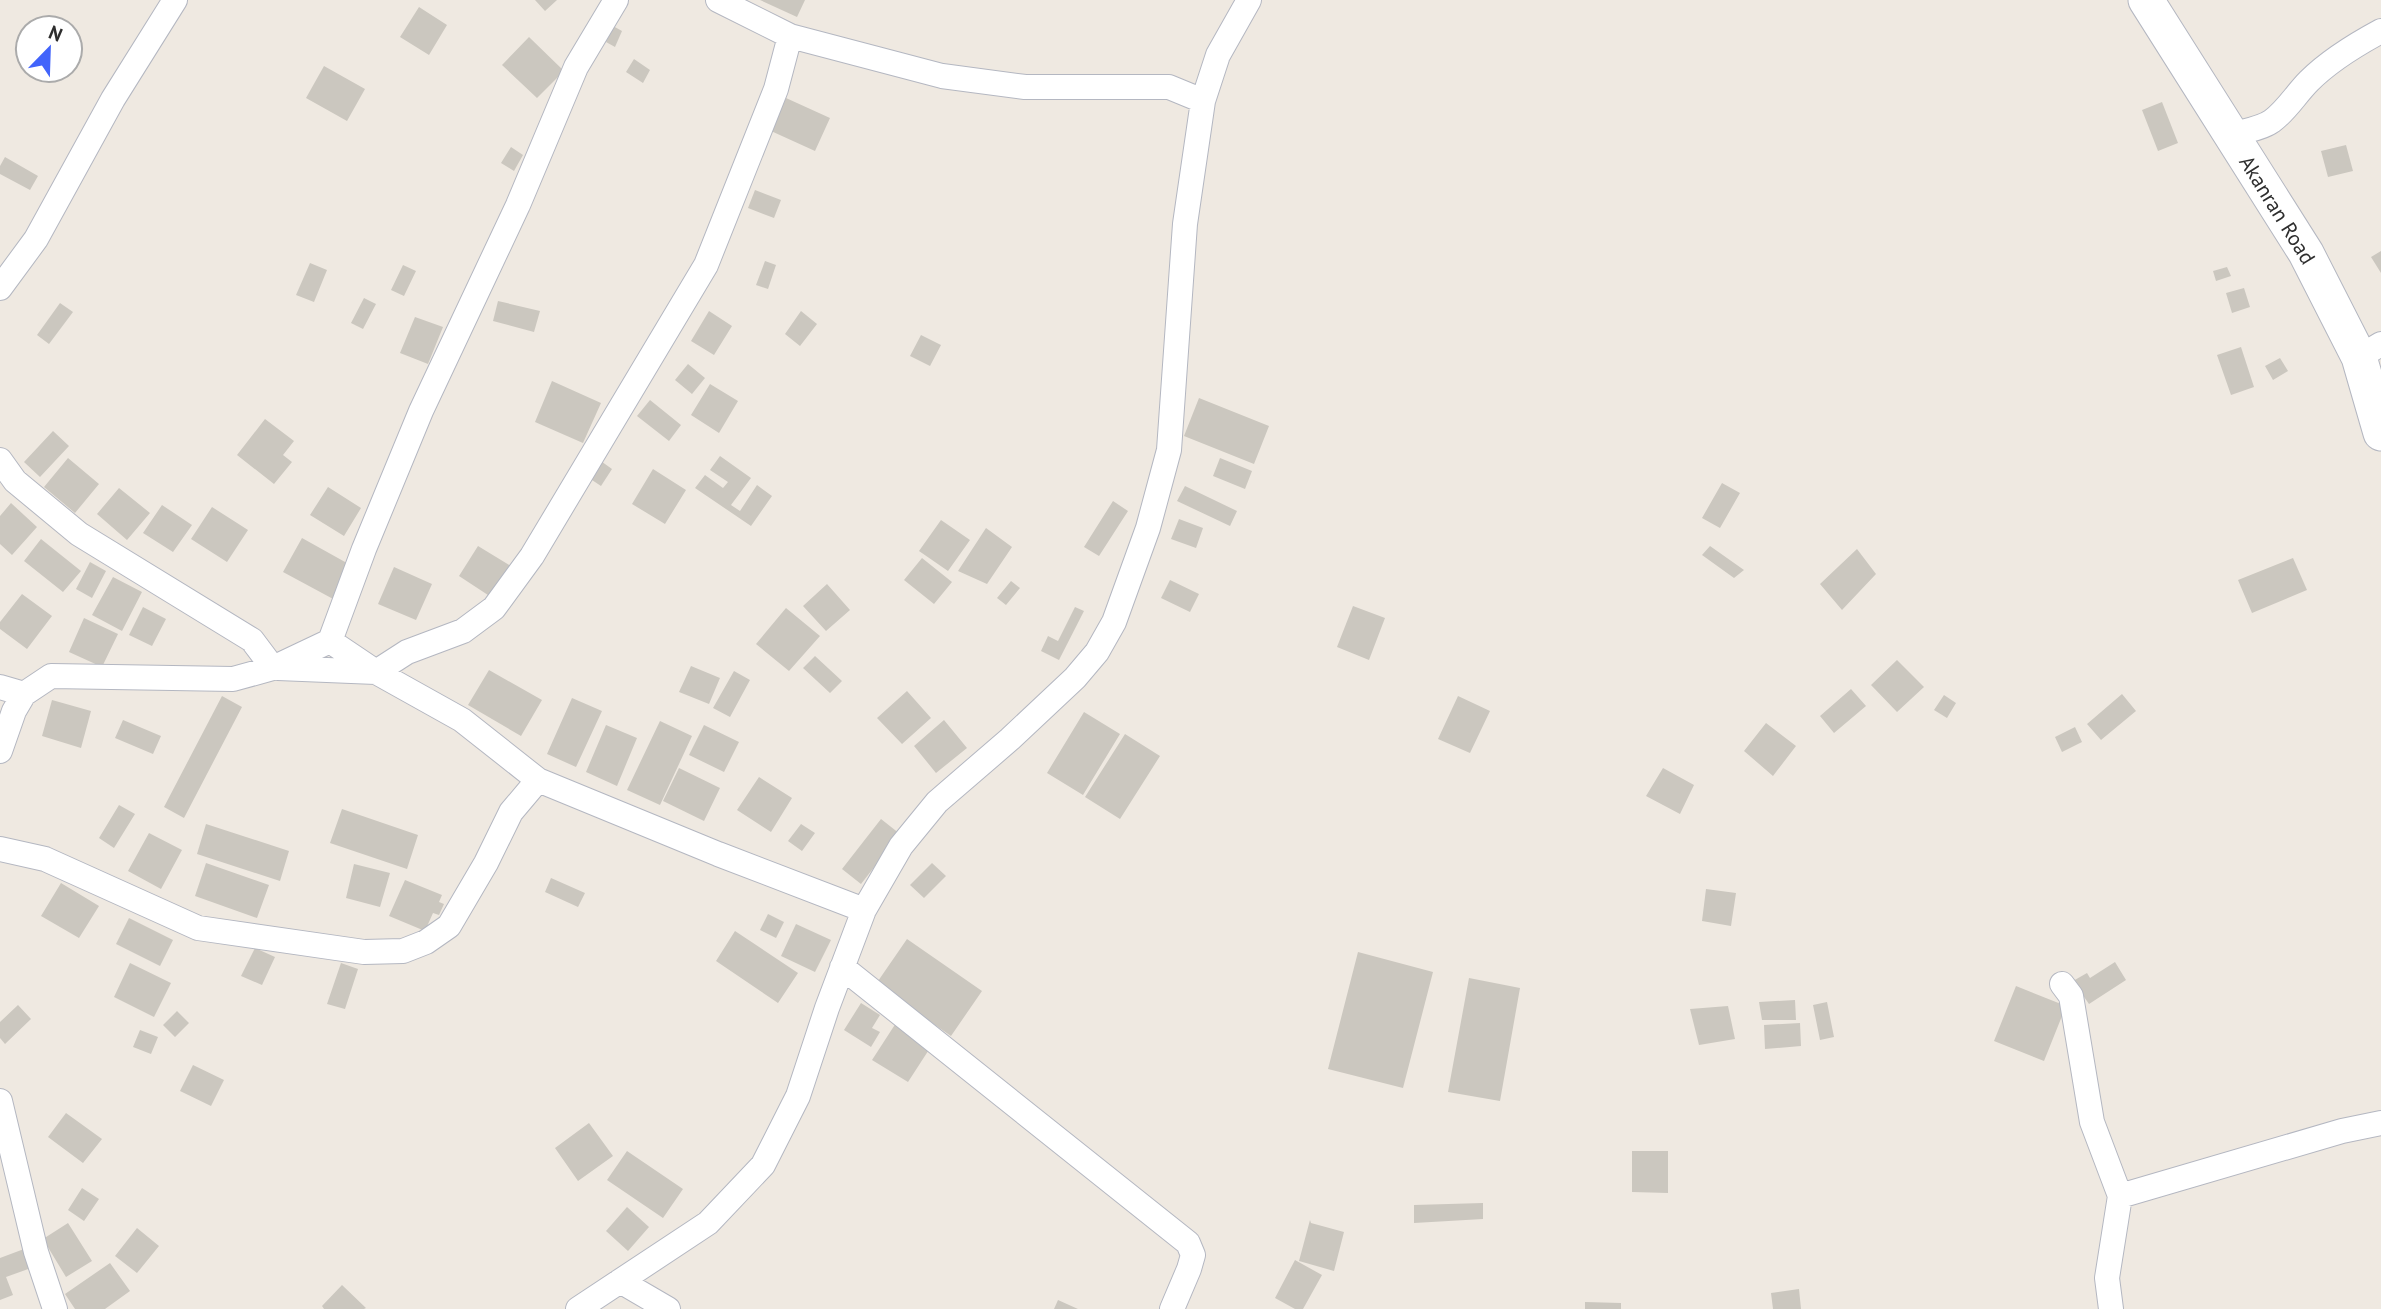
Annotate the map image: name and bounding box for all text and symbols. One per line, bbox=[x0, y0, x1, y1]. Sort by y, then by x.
north arrow bbox=[14, 14, 84, 84]
text: N bbox=[45, 20, 66, 47]
street label: Akanran Road bbox=[2233, 150, 2322, 269]

